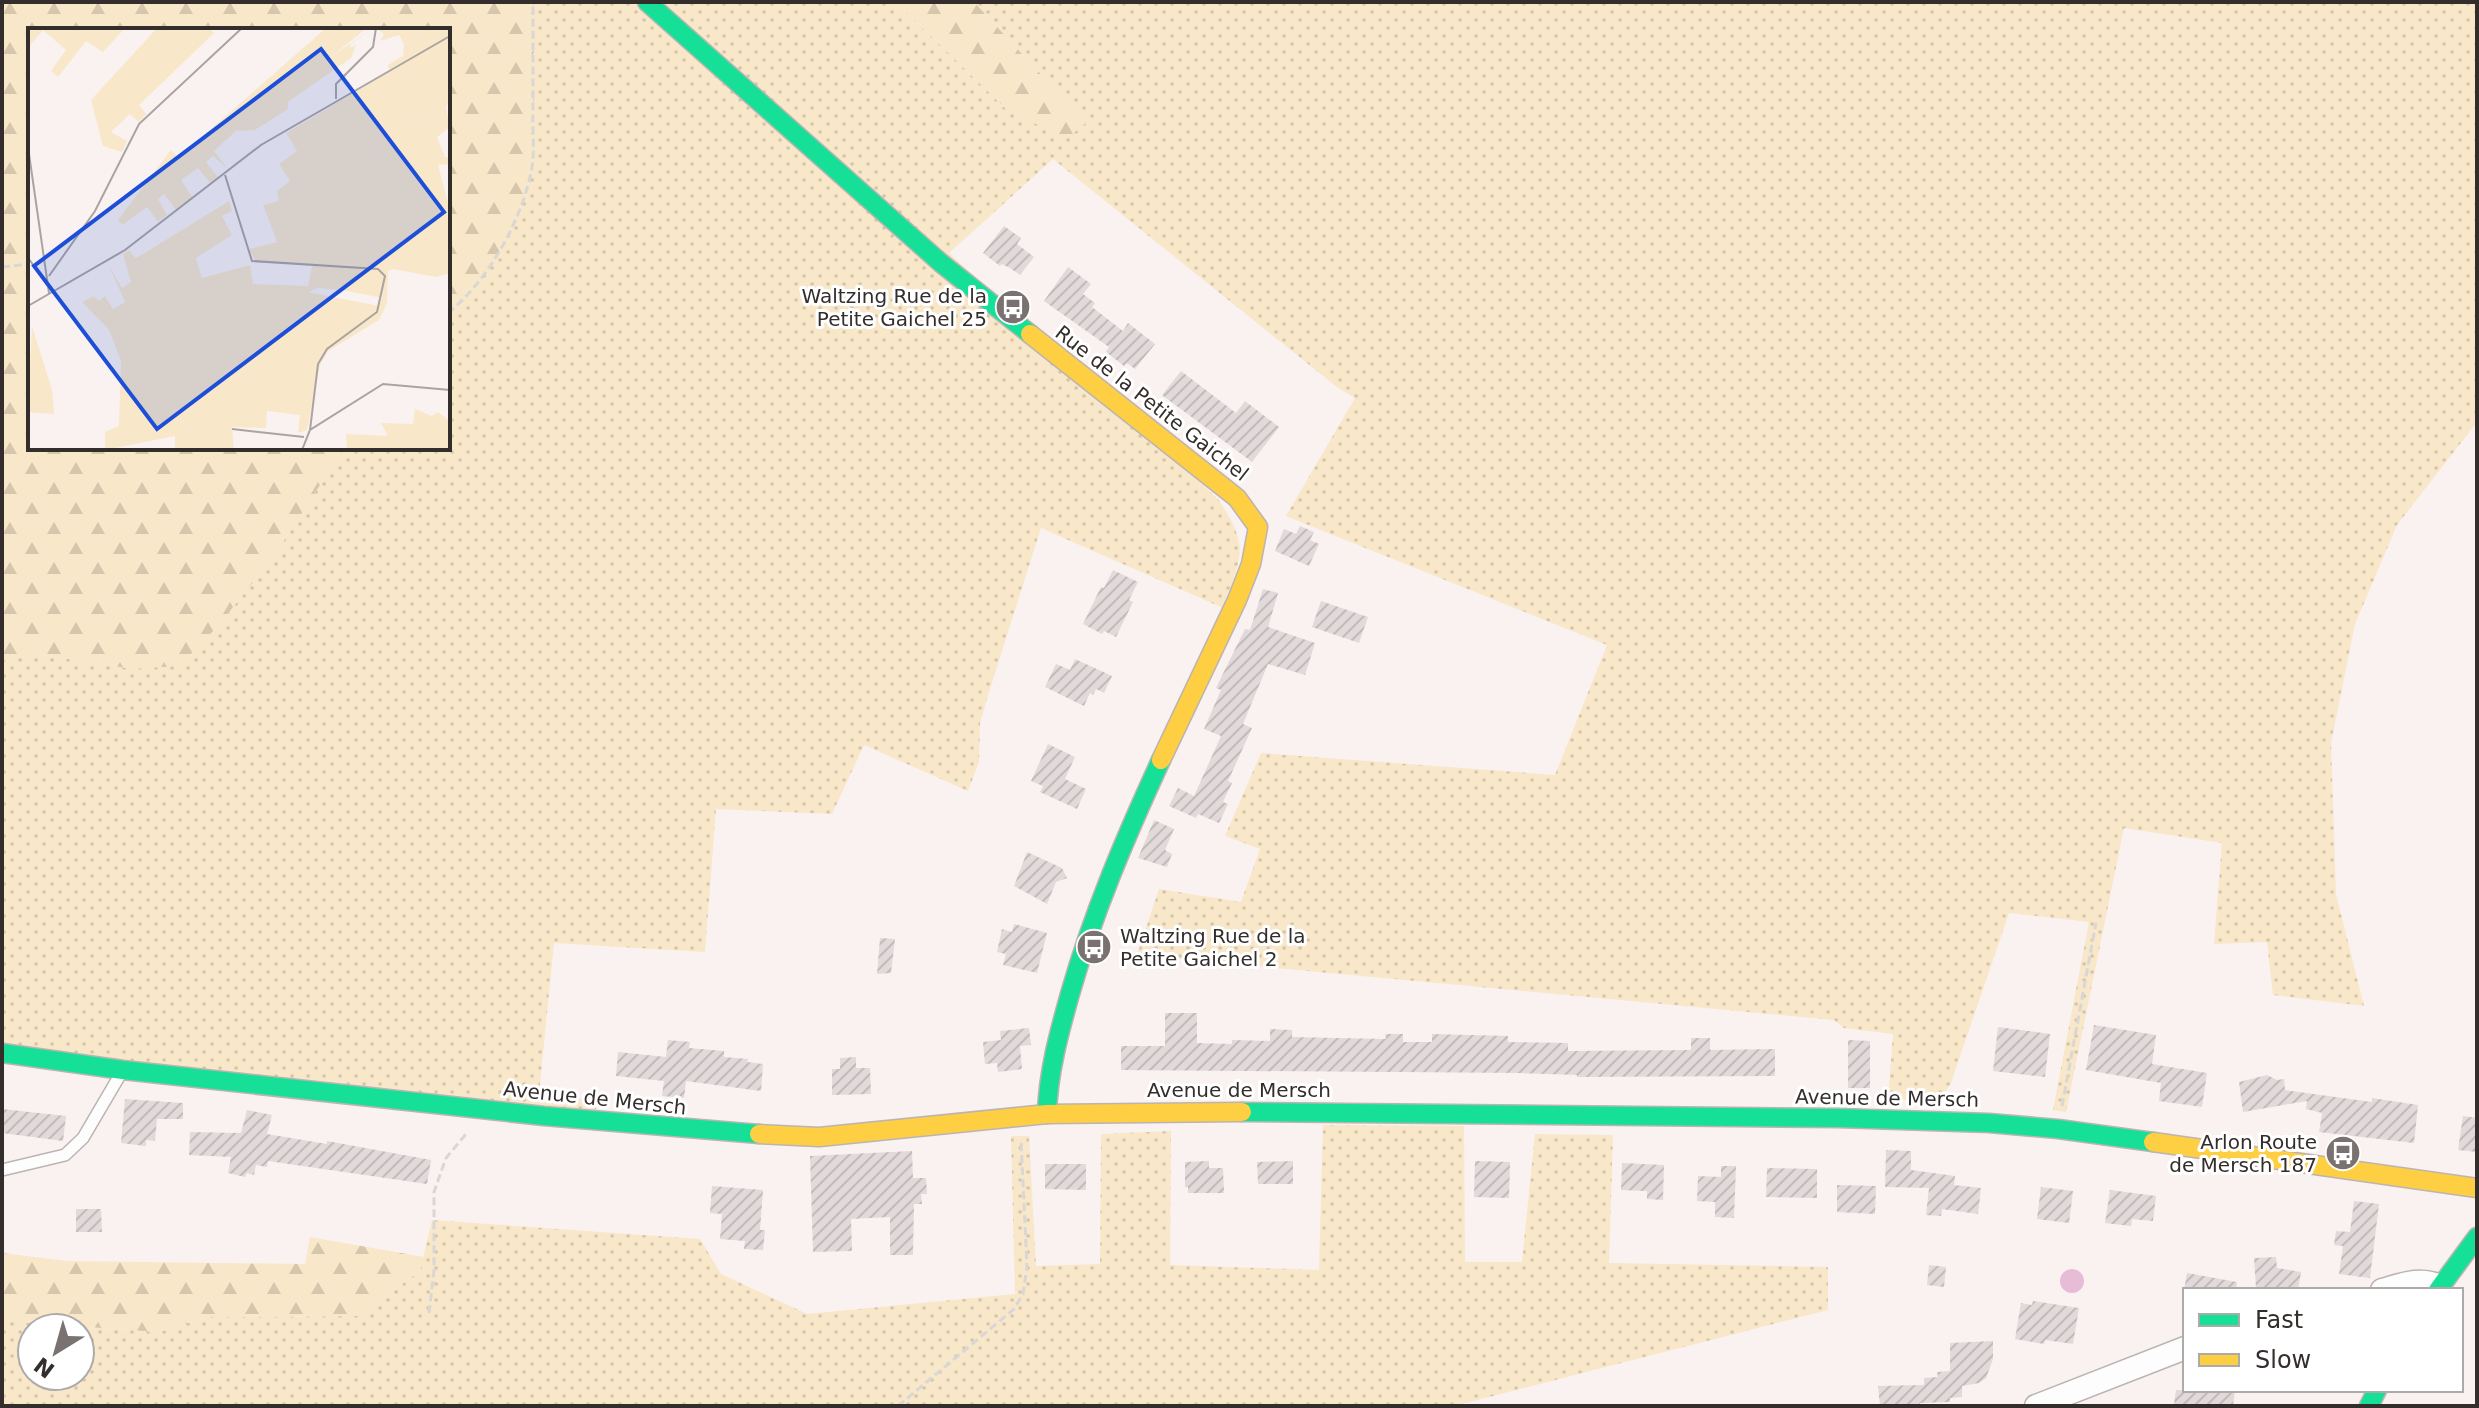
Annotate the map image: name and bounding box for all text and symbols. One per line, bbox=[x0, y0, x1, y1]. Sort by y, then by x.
inset map bbox=[28, 28, 450, 450]
place label: Waltzing Rue de la Petite Gaichel 25 bbox=[802, 284, 987, 331]
bus stop icon: Waltzing Rue de la Petite Gaichel 25 bbox=[994, 288, 1032, 326]
street label: Rue de la Petite Gaichel bbox=[1051, 320, 1253, 486]
place label: Waltzing Rue de la Petite Gaichel 2 bbox=[1120, 924, 1305, 971]
bus stop icon: Waltzing Rue de la Petite Gaichel 2 bbox=[1075, 928, 1113, 966]
street label: Avenue de Mersch bbox=[502, 1076, 688, 1120]
street label: Avenue de Mersch bbox=[1147, 1078, 1331, 1102]
street label: Avenue de Mersch bbox=[1795, 1084, 1979, 1112]
place label: Arlon Route de Mersch 187 bbox=[2169, 1130, 2317, 1177]
bus stop icon: Arlon Route de Mersch 187 bbox=[2324, 1134, 2362, 1172]
legend bbox=[2183, 1288, 2463, 1392]
text: Fast bbox=[2255, 1306, 2303, 1334]
north arrow bbox=[16, 1312, 96, 1392]
text: Slow bbox=[2255, 1346, 2311, 1374]
text: N bbox=[29, 1352, 59, 1383]

